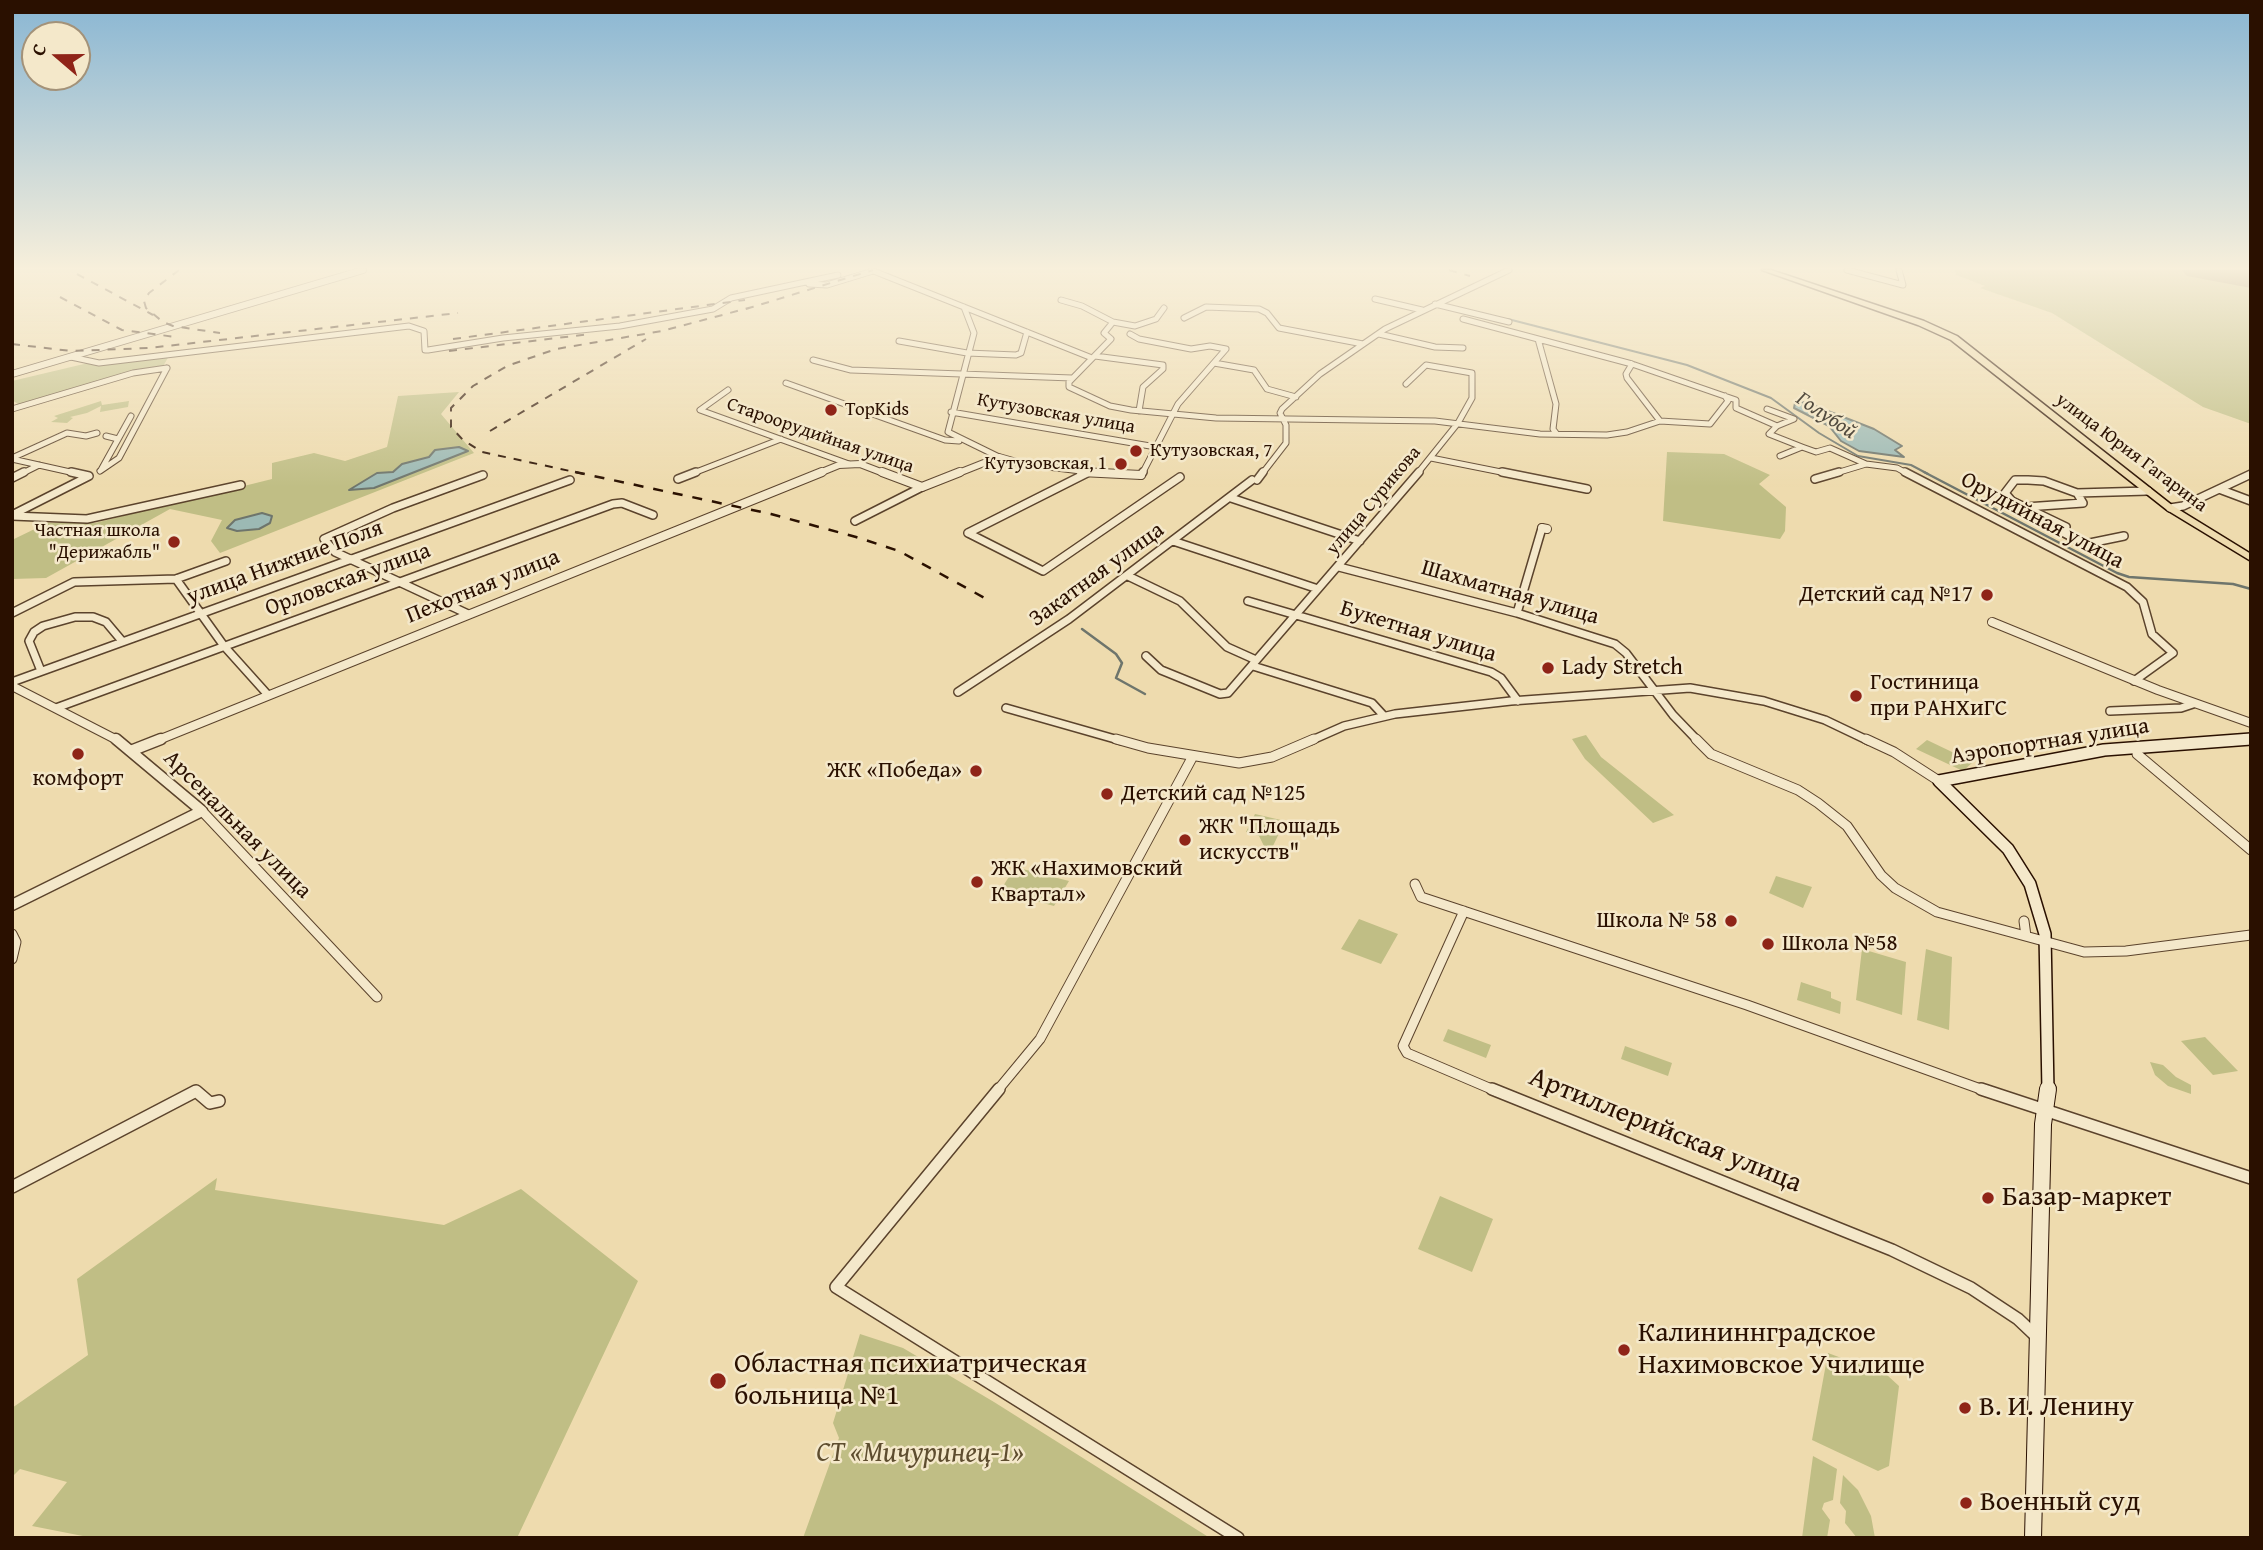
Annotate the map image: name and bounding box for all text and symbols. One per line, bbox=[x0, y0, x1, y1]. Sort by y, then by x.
north arrow bbox=[21, 21, 91, 91]
text: С bbox=[23, 40, 53, 59]
water label: Голубой bbox=[1791, 387, 1861, 445]
street label: Кутузовская улица bbox=[975, 389, 1137, 439]
street label: улица Юрия Гагарина bbox=[2051, 389, 2211, 517]
street label: Староорудийная улица bbox=[724, 393, 916, 479]
place label: TopKids bbox=[845, 399, 909, 421]
marker: TopKids bbox=[823, 402, 839, 418]
place label: Кутузовская, 7 bbox=[1150, 440, 1272, 462]
street label: улица Сурикова bbox=[1322, 442, 1426, 560]
marker: Кутузовская, 7 bbox=[1128, 443, 1144, 459]
place label: Кутузовская, 1 bbox=[985, 453, 1107, 475]
marker: Кутузовская, 1 bbox=[1113, 456, 1129, 472]
street label: Орудийная улица bbox=[1956, 466, 2128, 576]
street label: улица Нижние Поля bbox=[183, 515, 387, 611]
street label: Закатная улица bbox=[1024, 517, 1170, 633]
place label: Частная школа "Дерижабль" bbox=[34, 520, 160, 564]
marker: Частная школа "Дерижабль" bbox=[166, 534, 182, 550]
street label: Орловская улица bbox=[262, 537, 434, 623]
street label: Пехотная улица bbox=[402, 544, 564, 630]
street label: Шахматная улица bbox=[1418, 554, 1602, 632]
place label: Детский сад №17 bbox=[1799, 581, 1973, 609]
marker: Детский сад №17 bbox=[1979, 587, 1995, 603]
street label: Букетная улица bbox=[1337, 595, 1499, 669]
place label: Lady Stretch bbox=[1562, 654, 1683, 682]
marker: Lady Stretch bbox=[1540, 660, 1556, 676]
place label: Гостиница при РАНХиГС bbox=[1870, 669, 2007, 723]
marker: Гостиница при РАНХиГС bbox=[1848, 688, 1864, 704]
street label: Аэропортная улица bbox=[1949, 713, 2151, 771]
street label: Арсенальная улица bbox=[157, 745, 317, 905]
marker: комфорт bbox=[70, 746, 86, 762]
place label: ЖК «Победа» bbox=[827, 757, 962, 785]
marker: ЖК «Победа» bbox=[968, 763, 984, 779]
place label: комфорт bbox=[33, 765, 123, 793]
place label: Детский сад №125 bbox=[1121, 780, 1306, 808]
marker: Детский сад №125 bbox=[1099, 786, 1115, 802]
place label: ЖК "Площадь искусств" bbox=[1199, 813, 1340, 867]
marker: ЖК "Площадь искусств" bbox=[1177, 832, 1193, 848]
place label: ЖК «Нахимовский Квартал» bbox=[991, 855, 1183, 909]
marker: ЖК «Нахимовский Квартал» bbox=[969, 874, 985, 890]
place label: Школа № 58 bbox=[1596, 907, 1717, 935]
marker: Школа № 58 bbox=[1723, 913, 1739, 929]
place label: Школа №58 bbox=[1782, 930, 1898, 958]
marker: Школа №58 bbox=[1760, 936, 1776, 952]
street label: Артиллерийская улица bbox=[1524, 1061, 1806, 1201]
place label: Базар-маркет bbox=[2002, 1181, 2171, 1215]
marker: Базар-маркет bbox=[1980, 1190, 1996, 1206]
place label: Калининнградское Нахимовское Училище bbox=[1638, 1317, 1925, 1383]
marker: Калининнградское Нахимовское Училище bbox=[1616, 1342, 1632, 1358]
place label: Областная психиатрическая больница №1 bbox=[734, 1348, 1087, 1414]
marker: Областная психиатрическая больница №1 bbox=[708, 1371, 728, 1391]
place label: В. И. Ленину bbox=[1979, 1391, 2134, 1425]
marker: В. И. Ленину bbox=[1957, 1400, 1973, 1416]
park label: СТ «Мичуринец-1» bbox=[816, 1437, 1024, 1471]
place label: Военный суд bbox=[1980, 1486, 2140, 1520]
marker: Военный суд bbox=[1958, 1495, 1974, 1511]

